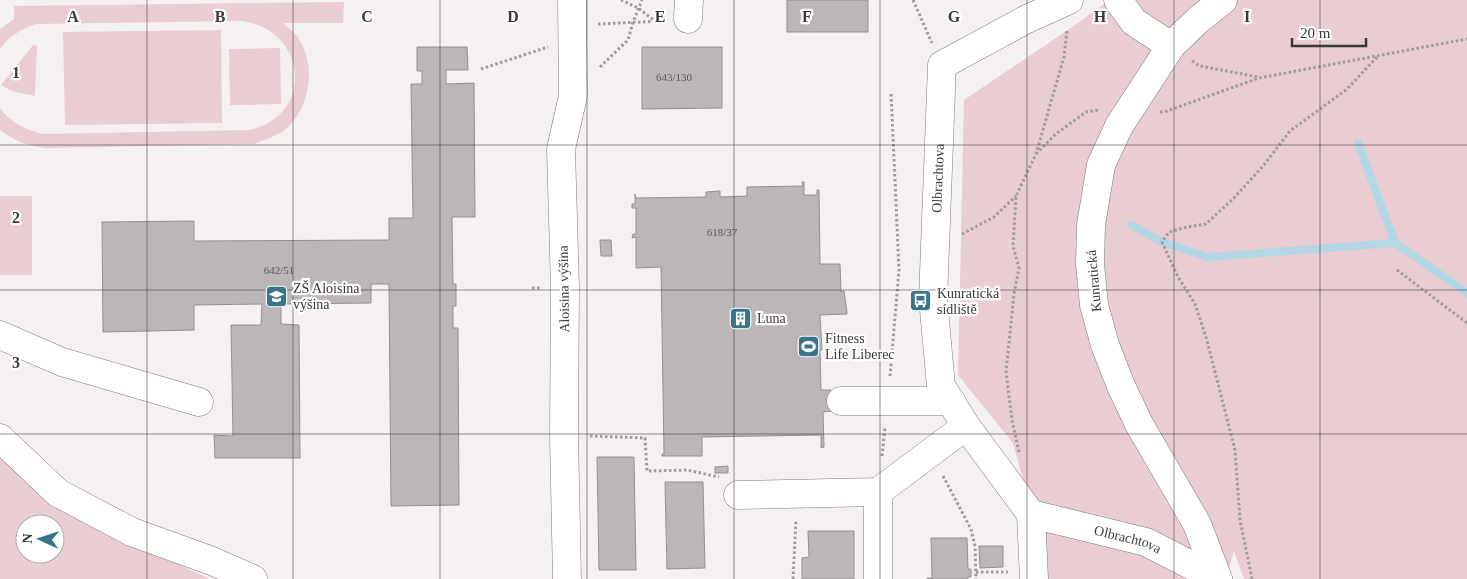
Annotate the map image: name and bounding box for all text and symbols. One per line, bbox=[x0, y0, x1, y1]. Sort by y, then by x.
text: A bbox=[67, 8, 79, 25]
text: B bbox=[215, 8, 226, 25]
text: C bbox=[361, 8, 373, 25]
text: D bbox=[507, 8, 519, 25]
text: E bbox=[655, 8, 665, 25]
text: F bbox=[802, 8, 812, 25]
text: G bbox=[948, 8, 961, 25]
text: H bbox=[1094, 8, 1107, 25]
text: I bbox=[1244, 8, 1250, 25]
scale bar bbox=[1292, 15, 1366, 47]
text: 20 m bbox=[1300, 25, 1331, 41]
text: 1 bbox=[12, 64, 20, 81]
house number: 643/130 bbox=[656, 71, 693, 83]
street label: Olbrachtova bbox=[929, 142, 947, 213]
text: 2 bbox=[12, 209, 20, 226]
house number: 618/37 bbox=[707, 226, 738, 238]
street label: Aloisina výšina bbox=[556, 244, 572, 333]
street label: Kunratická bbox=[1084, 249, 1104, 313]
house number: 642/51 bbox=[264, 264, 294, 276]
place label: ZŠ Aloisina výšina bbox=[293, 280, 360, 312]
school or university icon: ZŠ Aloisina výšina bbox=[265, 284, 289, 308]
place label: Kunratická sídliště bbox=[937, 286, 1000, 317]
bus stop icon: Kunratická sídliště bbox=[909, 289, 933, 313]
building icon: Luna bbox=[729, 306, 753, 330]
place label: Luna bbox=[757, 311, 787, 326]
place label: Fitness Life Liberec bbox=[825, 331, 895, 362]
sports icon: Fitness Life Liberec bbox=[797, 334, 821, 358]
text: 3 bbox=[12, 354, 20, 371]
north arrow bbox=[15, 514, 65, 564]
street label: Olbrachtova bbox=[1093, 522, 1165, 556]
text: N bbox=[20, 533, 35, 544]

